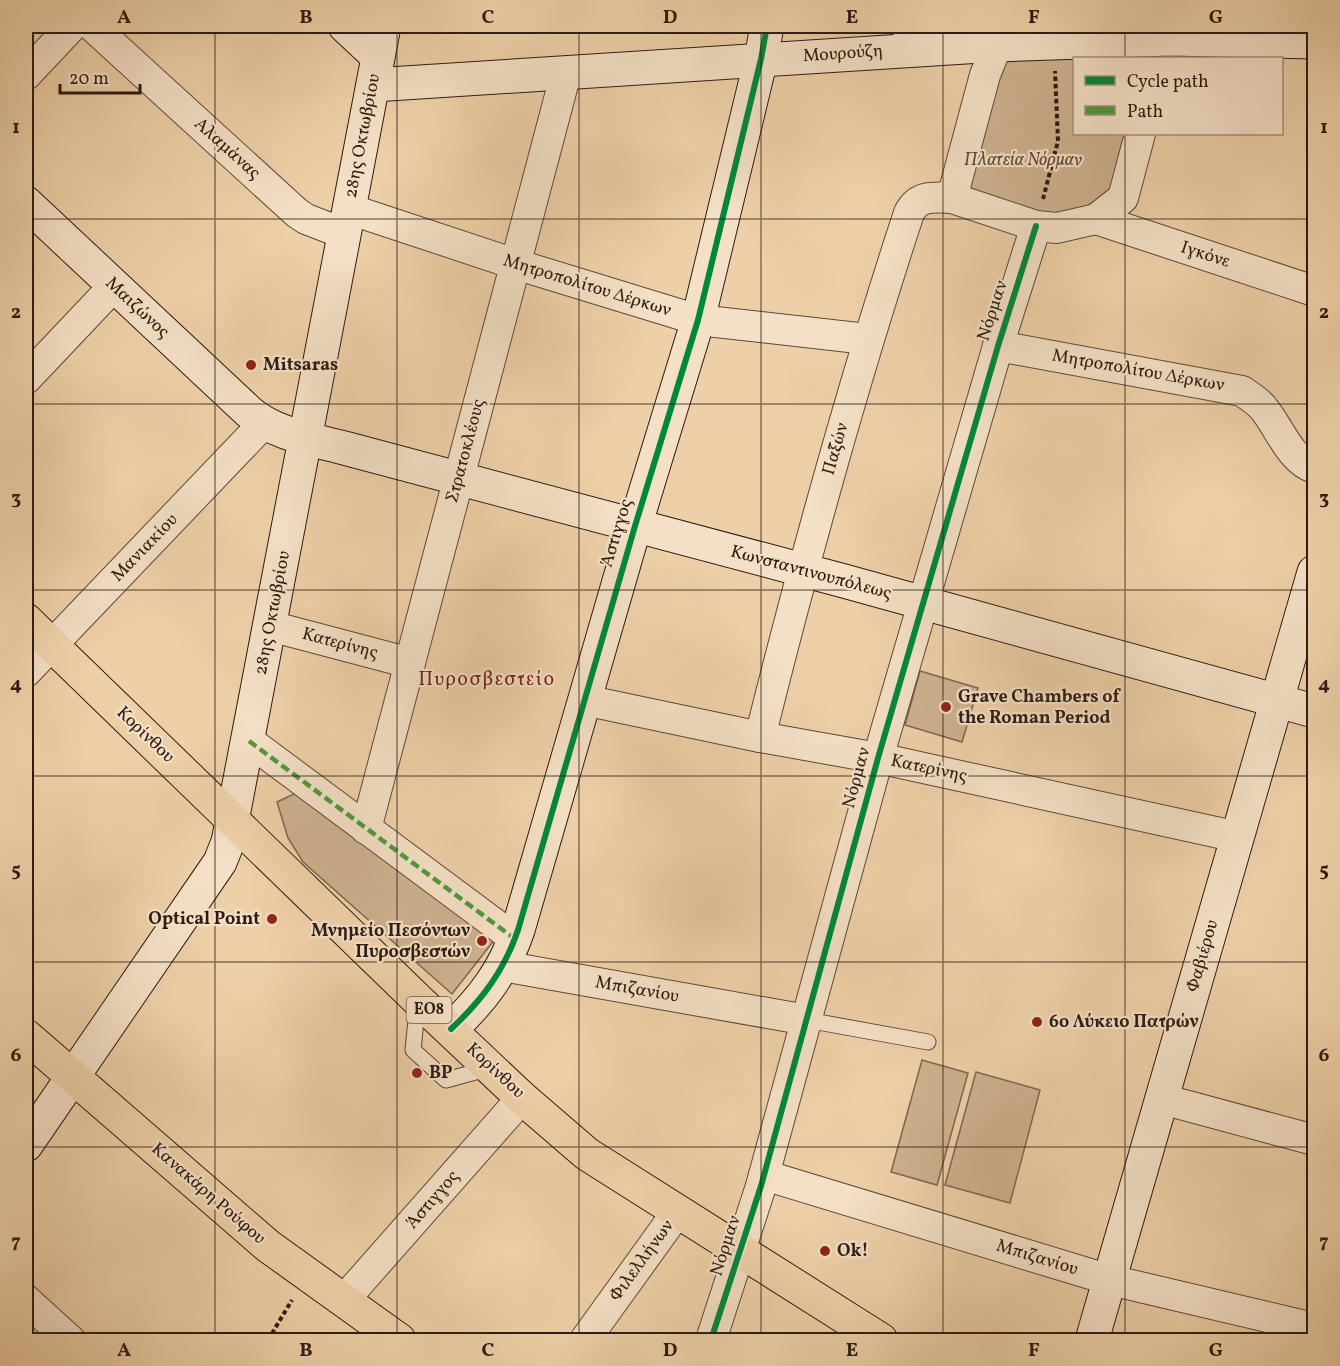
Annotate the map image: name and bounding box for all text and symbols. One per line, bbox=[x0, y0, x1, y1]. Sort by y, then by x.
text: A bbox=[117, 4, 131, 32]
text: B bbox=[299, 4, 313, 32]
text: C bbox=[482, 4, 495, 32]
text: D bbox=[663, 4, 677, 32]
text: E bbox=[846, 4, 858, 32]
text: F bbox=[1028, 4, 1040, 32]
text: G bbox=[1209, 4, 1223, 32]
street label: Μουρούζη bbox=[802, 39, 884, 69]
scale bar bbox=[60, 57, 140, 95]
legend bbox=[1073, 57, 1283, 135]
text: 20 m bbox=[69, 67, 109, 92]
text: Cycle path bbox=[1127, 70, 1209, 95]
street label: 28ης Οκτωβρίου bbox=[339, 72, 387, 200]
text: Path bbox=[1127, 100, 1163, 125]
street label: Αλαμάνας bbox=[188, 112, 266, 186]
text: 1 bbox=[12, 114, 20, 142]
text: 1 bbox=[1320, 114, 1328, 142]
park label: Πλατεία Νόρμαν bbox=[964, 148, 1082, 173]
street label: Ιγκόνε bbox=[1177, 235, 1233, 275]
street label: Μητροπολίτου Δέρκων bbox=[500, 249, 674, 324]
street label: Μαιζώνος bbox=[99, 272, 175, 344]
street label: Νόρμαν bbox=[972, 277, 1015, 344]
text: 2 bbox=[11, 299, 21, 327]
text: 2 bbox=[1319, 299, 1329, 327]
street label: Μητροπολίτου Δέρκων bbox=[1050, 344, 1226, 399]
place label: Mitsaras bbox=[263, 353, 338, 378]
marker: Mitsaras bbox=[244, 358, 258, 372]
street label: Στρατοκλέους bbox=[440, 396, 492, 506]
street label: Παξών bbox=[817, 420, 855, 478]
text: 3 bbox=[11, 485, 21, 513]
text: 3 bbox=[1319, 485, 1329, 513]
street label: Άστιγγος bbox=[595, 496, 639, 570]
street label: Μανιακίου bbox=[106, 508, 184, 588]
street label: Κωνσταντινουπόλεως bbox=[728, 539, 894, 607]
street label: 28ης Οκτωβρίου bbox=[249, 549, 297, 677]
street label: Κατερίνης bbox=[299, 622, 381, 666]
district label: Πυροσβεστείο bbox=[418, 666, 556, 694]
text: 4 bbox=[10, 671, 22, 699]
text: 4 bbox=[1318, 671, 1330, 699]
place label: Grave Chambers of the Roman Period bbox=[958, 685, 1122, 731]
marker: Grave Chambers of the Roman Period bbox=[939, 700, 953, 714]
street label: Κορίνθου bbox=[110, 701, 180, 769]
street label: Νόρμαν bbox=[837, 744, 877, 811]
street label: Κατερίνης bbox=[888, 749, 970, 789]
text: 5 bbox=[11, 857, 21, 885]
text: 5 bbox=[1319, 857, 1329, 885]
place label: Optical Point bbox=[148, 907, 260, 932]
marker: Optical Point bbox=[265, 912, 279, 926]
street label: Φαβιέρου bbox=[1181, 917, 1225, 995]
place label: Μνημείο Πεσόντων Πυροσβεστών bbox=[311, 919, 470, 965]
marker: Μνημείο Πεσόντων Πυροσβεστών bbox=[475, 934, 489, 948]
street label: Μπιζανίου bbox=[593, 970, 681, 1010]
road number: ΕΟ8 bbox=[406, 997, 452, 1023]
place label: 6ο Λύκειο Πατρών bbox=[1049, 1010, 1198, 1035]
marker: 6ο Λύκειο Πατρών bbox=[1030, 1015, 1044, 1029]
street label: Κορίνθου bbox=[460, 1037, 530, 1105]
text: 6 bbox=[11, 1042, 22, 1070]
text: 6 bbox=[1319, 1042, 1330, 1070]
place label: BP bbox=[429, 1061, 453, 1086]
marker: BP bbox=[410, 1066, 424, 1080]
street label: Κανακάρη Ρούφου bbox=[145, 1137, 271, 1251]
street label: Άστιγγος bbox=[401, 1165, 465, 1235]
street label: Νόρμαν bbox=[705, 1212, 748, 1279]
street label: Φιλελλήνων bbox=[604, 1215, 680, 1307]
text: 7 bbox=[11, 1228, 21, 1256]
text: 7 bbox=[1319, 1228, 1329, 1256]
street label: Μπιζανίου bbox=[993, 1234, 1081, 1282]
place label: Ok! bbox=[837, 1239, 869, 1264]
marker: Ok! bbox=[818, 1244, 832, 1258]
text: A bbox=[117, 1337, 131, 1365]
text: B bbox=[299, 1337, 313, 1365]
text: C bbox=[482, 1337, 495, 1365]
text: D bbox=[663, 1337, 677, 1365]
text: E bbox=[846, 1337, 858, 1365]
text: F bbox=[1028, 1337, 1040, 1365]
text: G bbox=[1209, 1337, 1223, 1365]

